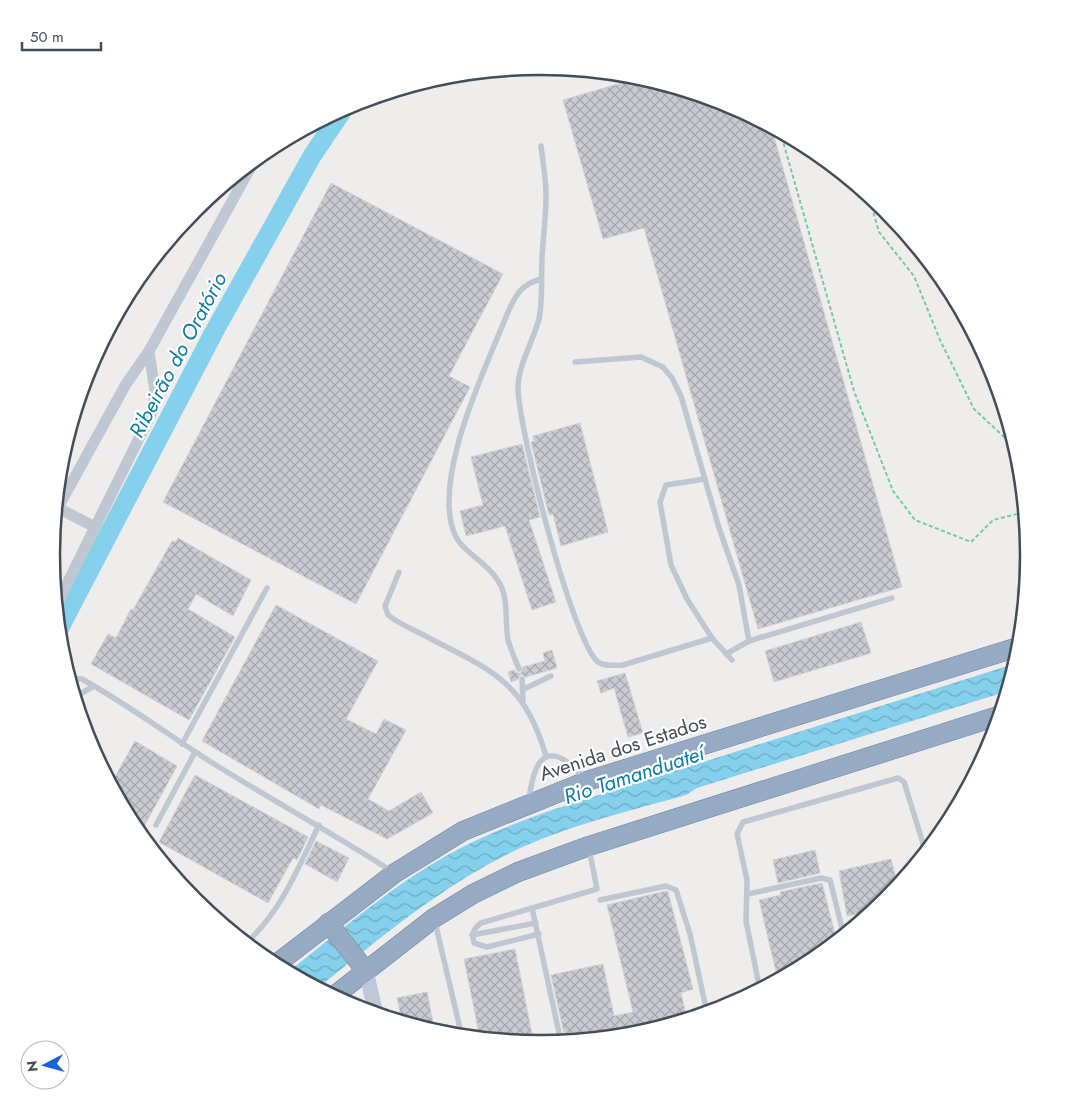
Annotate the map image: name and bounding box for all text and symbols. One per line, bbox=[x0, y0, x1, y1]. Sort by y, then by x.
scale bar bbox=[22, 20, 101, 52]
text: 50 m bbox=[30, 26, 64, 48]
water label: Ribeirão do Oratório bbox=[122, 267, 234, 443]
street label: Avenida dos Estados bbox=[536, 707, 710, 789]
water label: Rio Tamanduateí bbox=[560, 737, 711, 812]
north arrow bbox=[20, 1040, 70, 1090]
text: N bbox=[22, 1060, 43, 1073]

